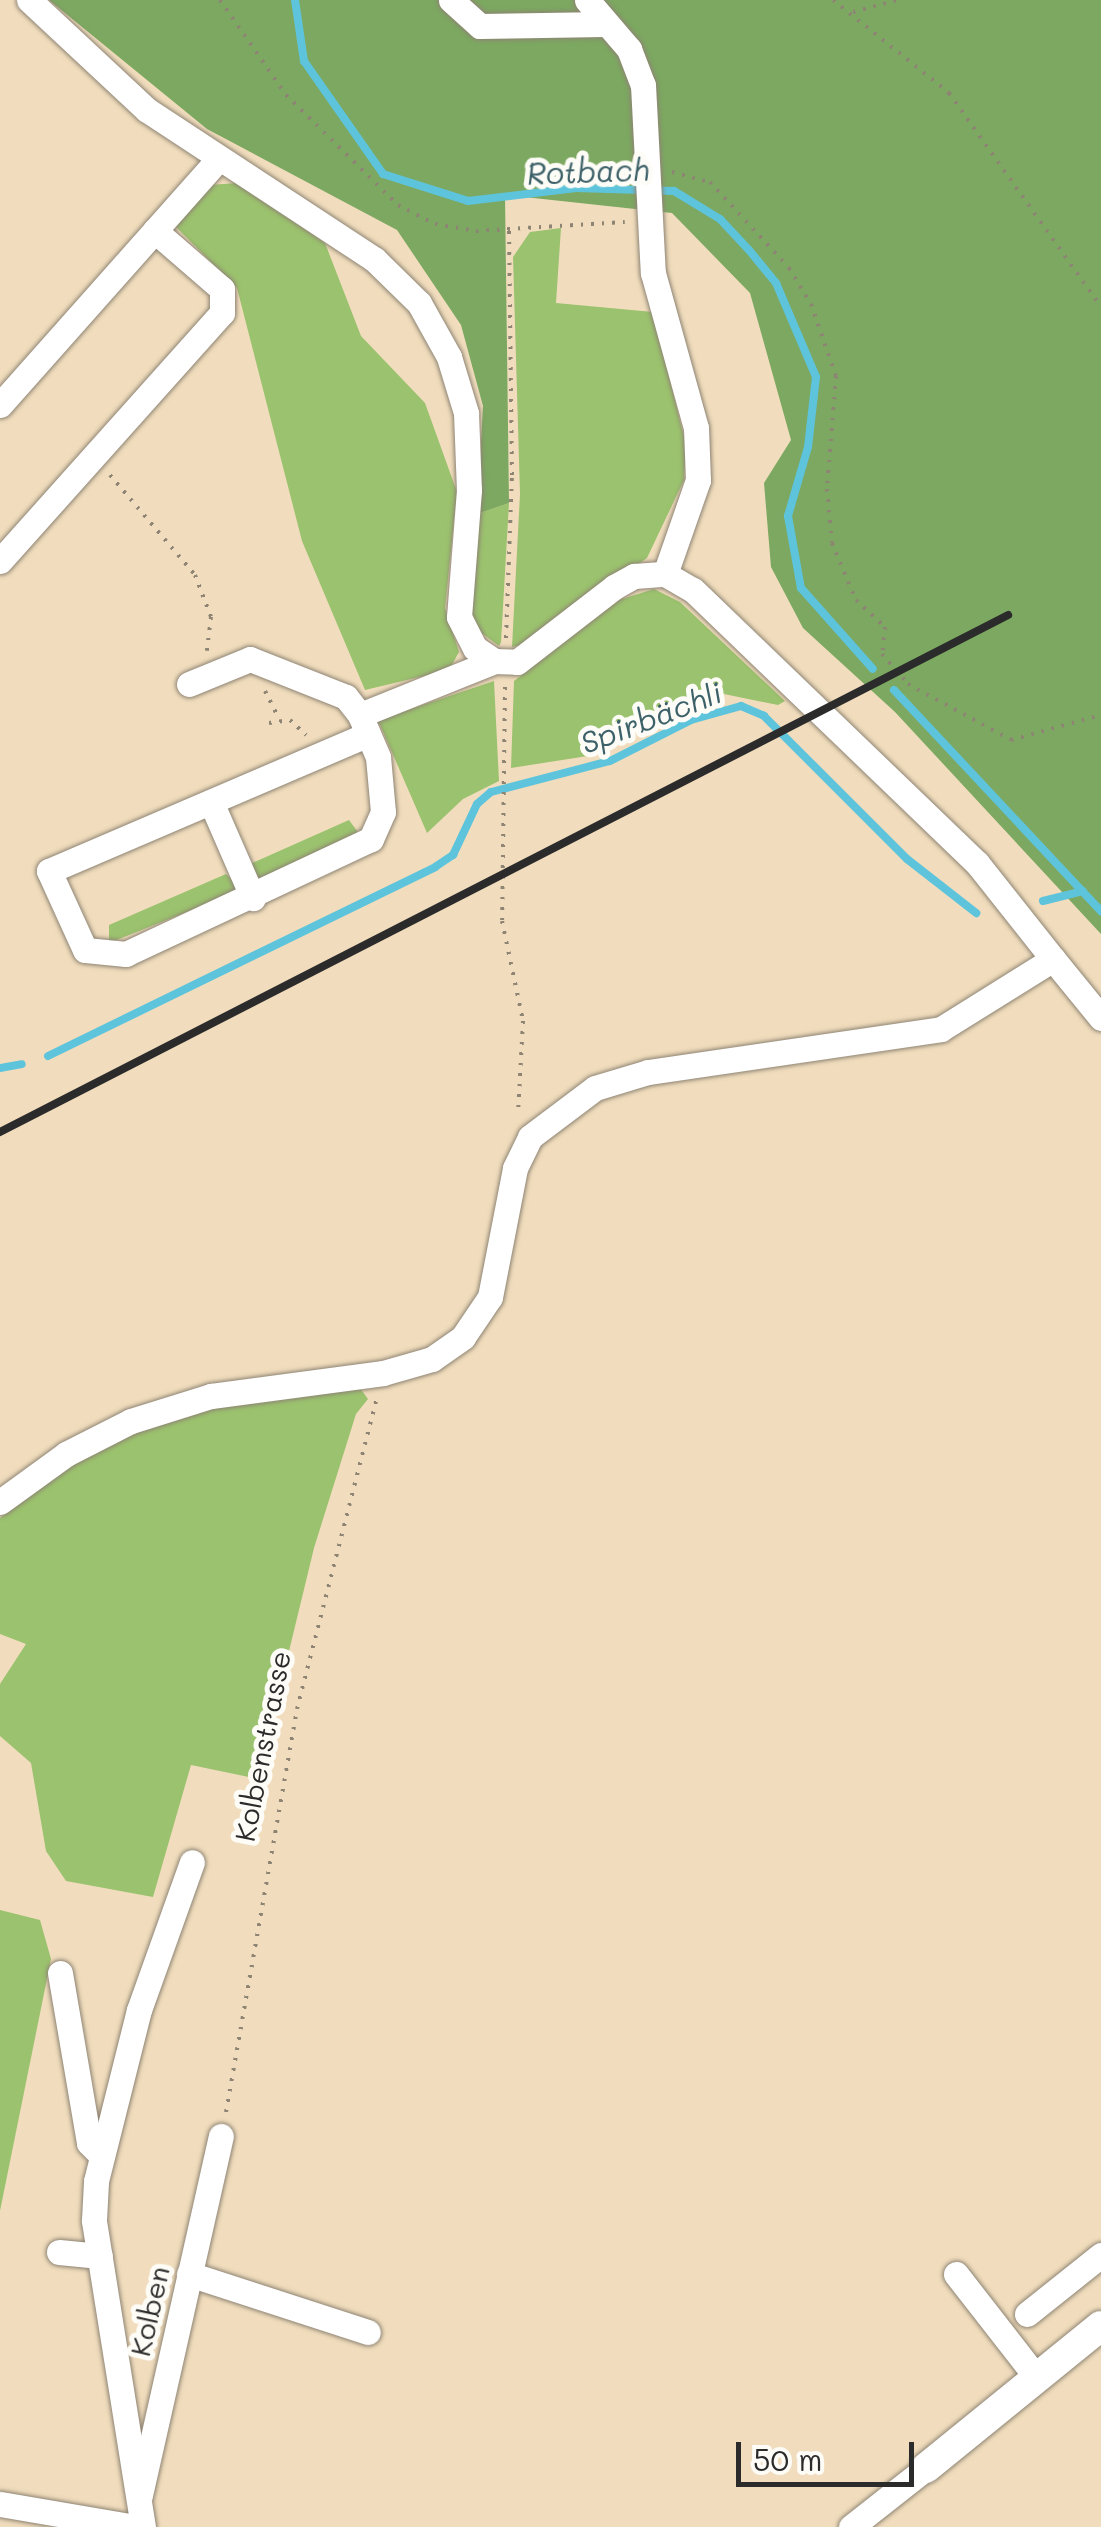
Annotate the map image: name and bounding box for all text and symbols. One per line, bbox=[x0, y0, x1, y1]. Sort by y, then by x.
water label: Rotbach bbox=[526, 151, 650, 191]
water label: Spirbächli bbox=[575, 674, 727, 760]
street label: Kolbenstrasse bbox=[227, 1648, 297, 1844]
street label: Kolben bbox=[122, 2263, 176, 2359]
scale bar bbox=[741, 2422, 918, 2484]
text: 50 m bbox=[753, 2439, 823, 2479]

